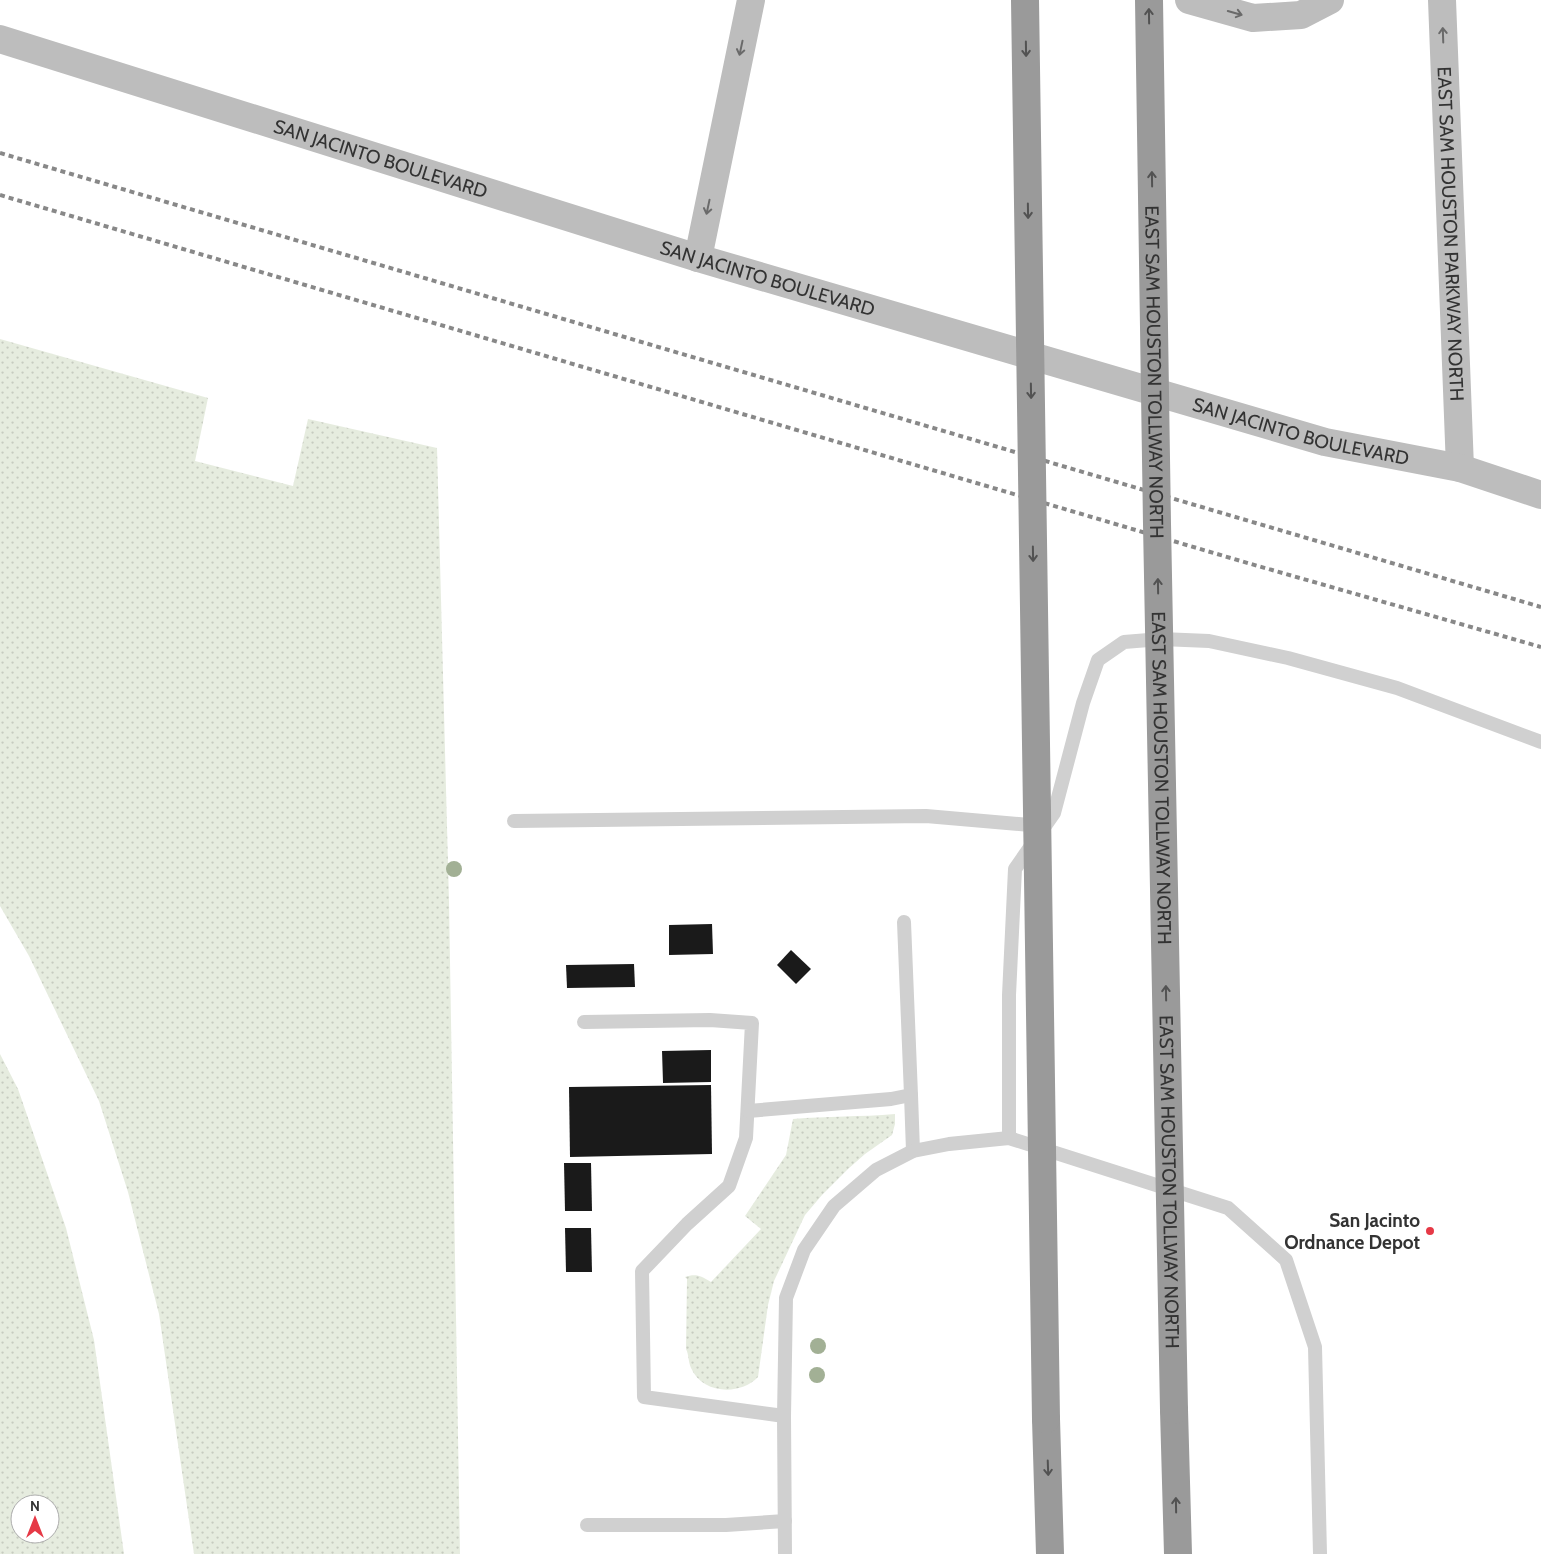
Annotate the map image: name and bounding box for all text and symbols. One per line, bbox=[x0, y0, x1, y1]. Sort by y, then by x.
one-way arrow bbox=[1144, 8, 1154, 24]
one-way arrow bbox=[1227, 9, 1243, 18]
one-way arrow bbox=[1439, 27, 1448, 43]
one-way arrow bbox=[736, 39, 745, 55]
one-way arrow bbox=[1021, 40, 1031, 56]
street label: EAST SAM HOUSTON PARKWAY NORTH bbox=[1433, 66, 1468, 402]
street label: SAN JACINTO BOULEVARD bbox=[271, 115, 491, 203]
one-way arrow bbox=[1147, 171, 1157, 187]
one-way arrow bbox=[703, 198, 712, 214]
one-way arrow bbox=[1023, 202, 1033, 219]
street label: EAST SAM HOUSTON TOLLWAY NORTH bbox=[1140, 205, 1168, 539]
street label: SAN JACINTO BOULEVARD bbox=[657, 236, 878, 321]
one-way arrow bbox=[1026, 382, 1036, 399]
street label: SAN JACINTO BOULEVARD bbox=[1190, 393, 1411, 470]
one-way arrow bbox=[1028, 545, 1038, 561]
one-way arrow bbox=[1153, 578, 1163, 594]
street label: EAST SAM HOUSTON TOLLWAY NORTH bbox=[1147, 611, 1176, 945]
one-way arrow bbox=[1161, 986, 1171, 1002]
street label: EAST SAM HOUSTON TOLLWAY NORTH bbox=[1154, 1015, 1184, 1349]
place label: San Jacinto Ordnance Depot bbox=[1284, 1209, 1420, 1254]
marker: San Jacinto Ordnance Depot bbox=[1424, 1225, 1436, 1237]
one-way arrow bbox=[1043, 1460, 1052, 1476]
north arrow bbox=[10, 1494, 60, 1544]
text: N bbox=[30, 1497, 40, 1515]
one-way arrow bbox=[1172, 1498, 1181, 1514]

